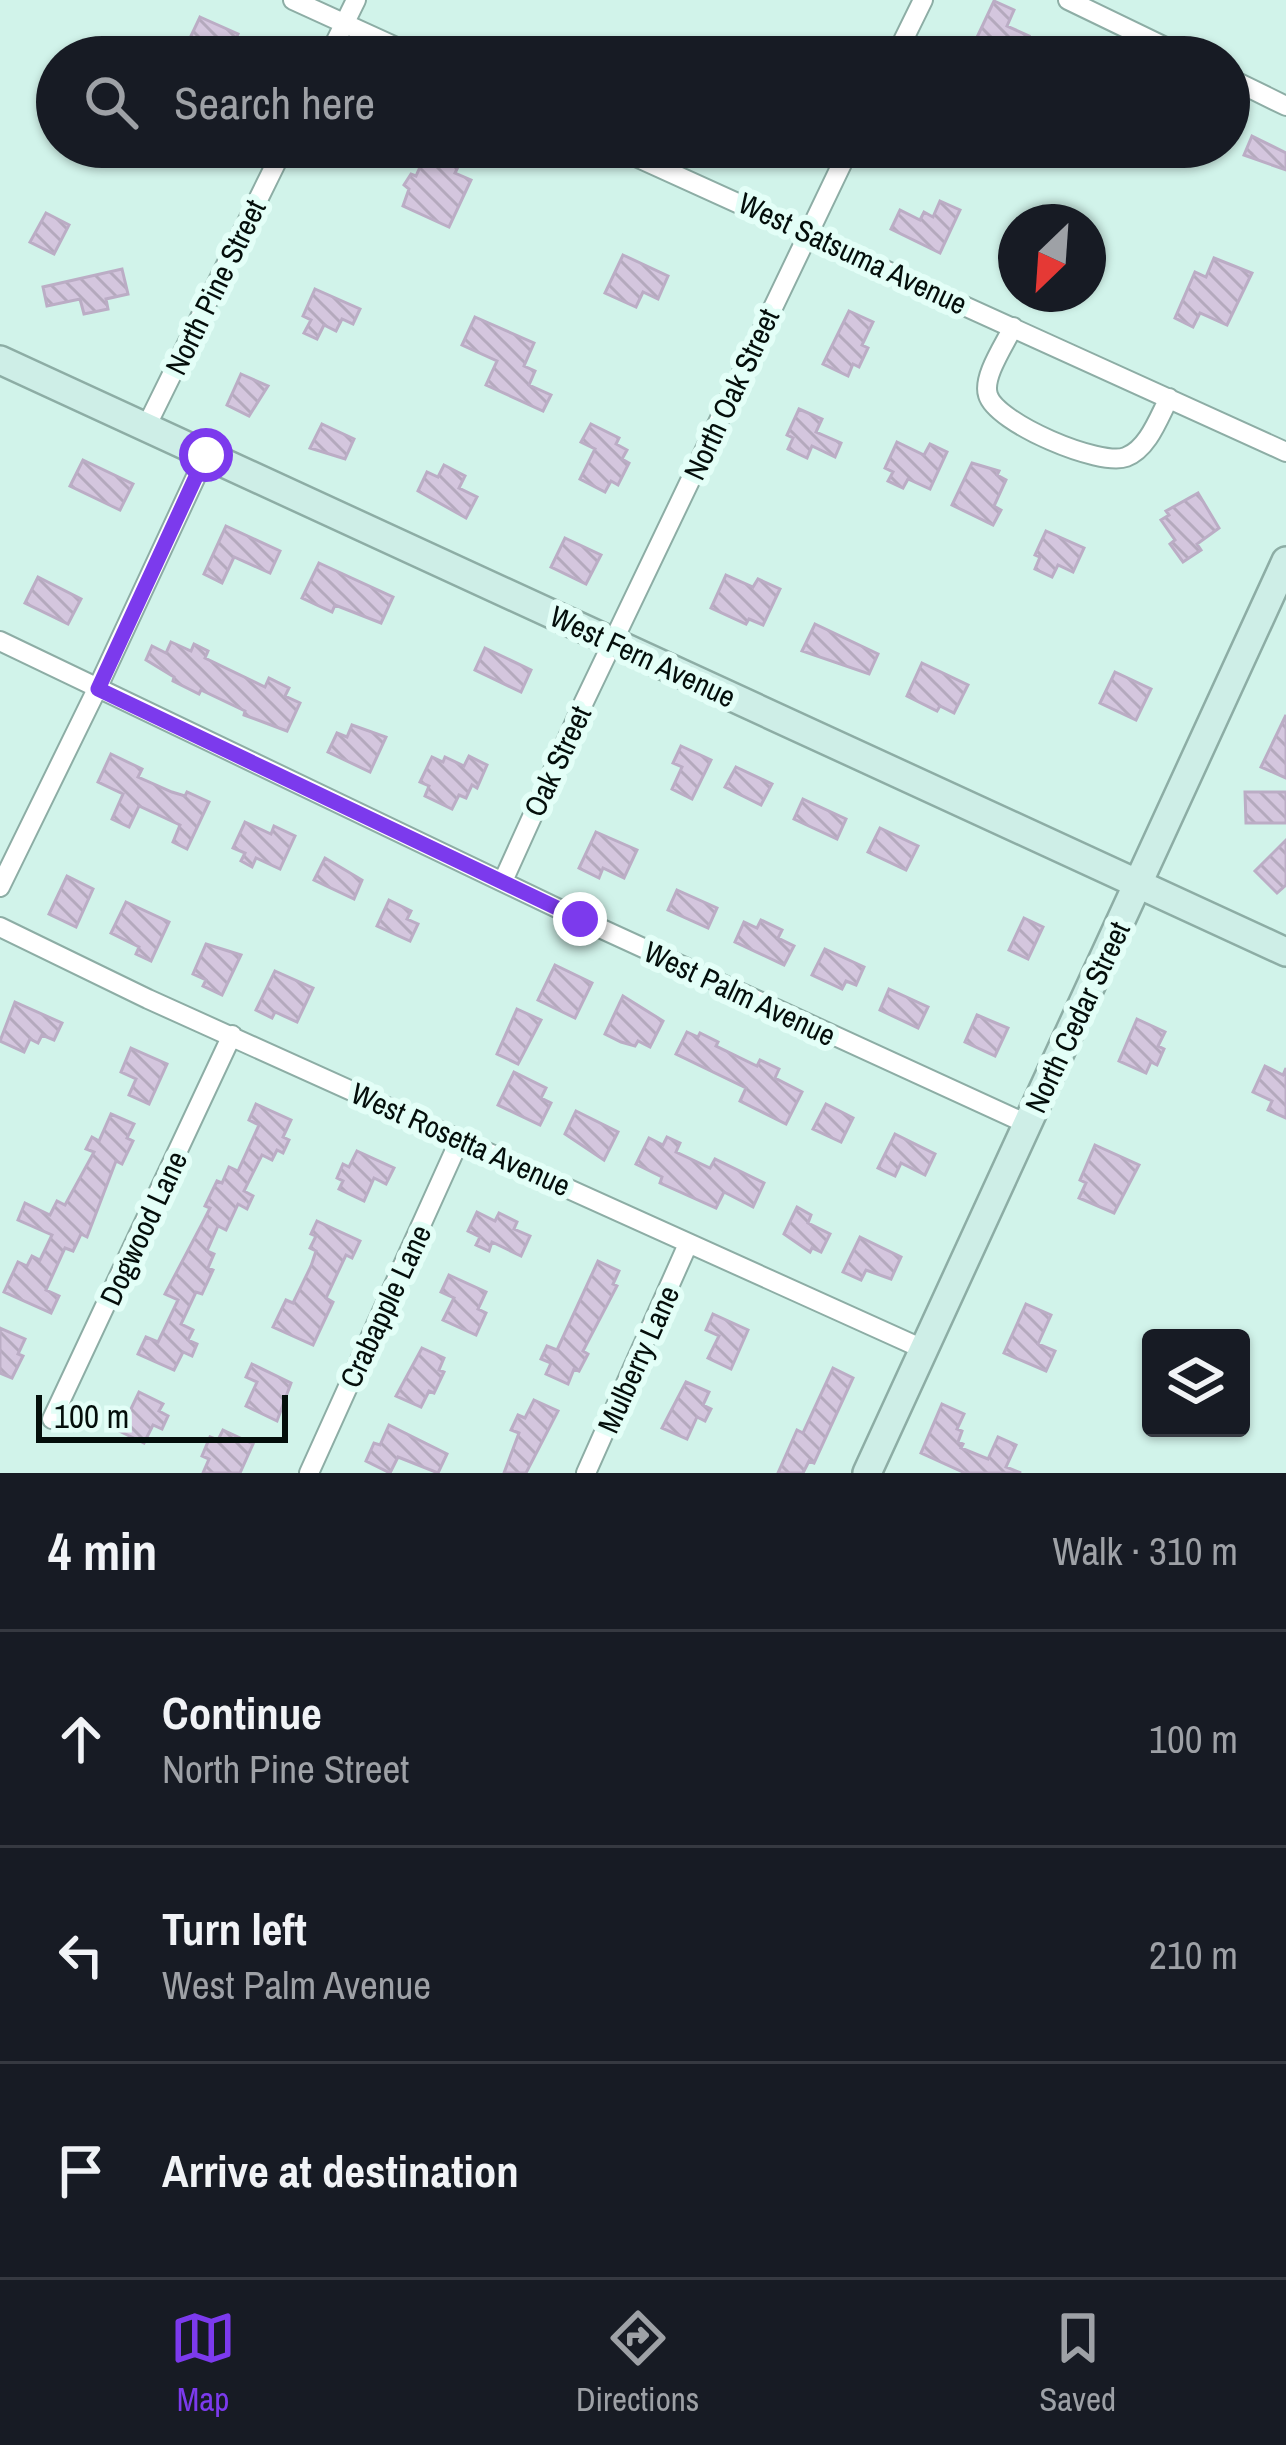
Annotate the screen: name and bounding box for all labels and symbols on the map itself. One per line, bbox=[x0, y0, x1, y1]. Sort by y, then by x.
street label: West Satsuma Avenue bbox=[732, 182, 974, 324]
street label: North Pine Street bbox=[155, 193, 275, 381]
north arrow bbox=[998, 204, 1106, 312]
street label: North Oak Street bbox=[674, 302, 788, 486]
route start bbox=[179, 428, 233, 482]
street label: West Fern Avenue bbox=[544, 596, 742, 716]
street label: Oak Street bbox=[514, 699, 600, 823]
route end bbox=[553, 892, 607, 946]
street label: North Cedar Street bbox=[1015, 915, 1139, 1119]
street label: West Palm Avenue bbox=[638, 931, 842, 1055]
street label: West Rosetta Avenue bbox=[345, 1073, 577, 1205]
street label: Dogwood Lane bbox=[90, 1145, 196, 1311]
street label: Crabapple Lane bbox=[330, 1218, 440, 1394]
street label: Mulberry Lane bbox=[588, 1279, 688, 1439]
scale bar bbox=[36, 1389, 288, 1442]

